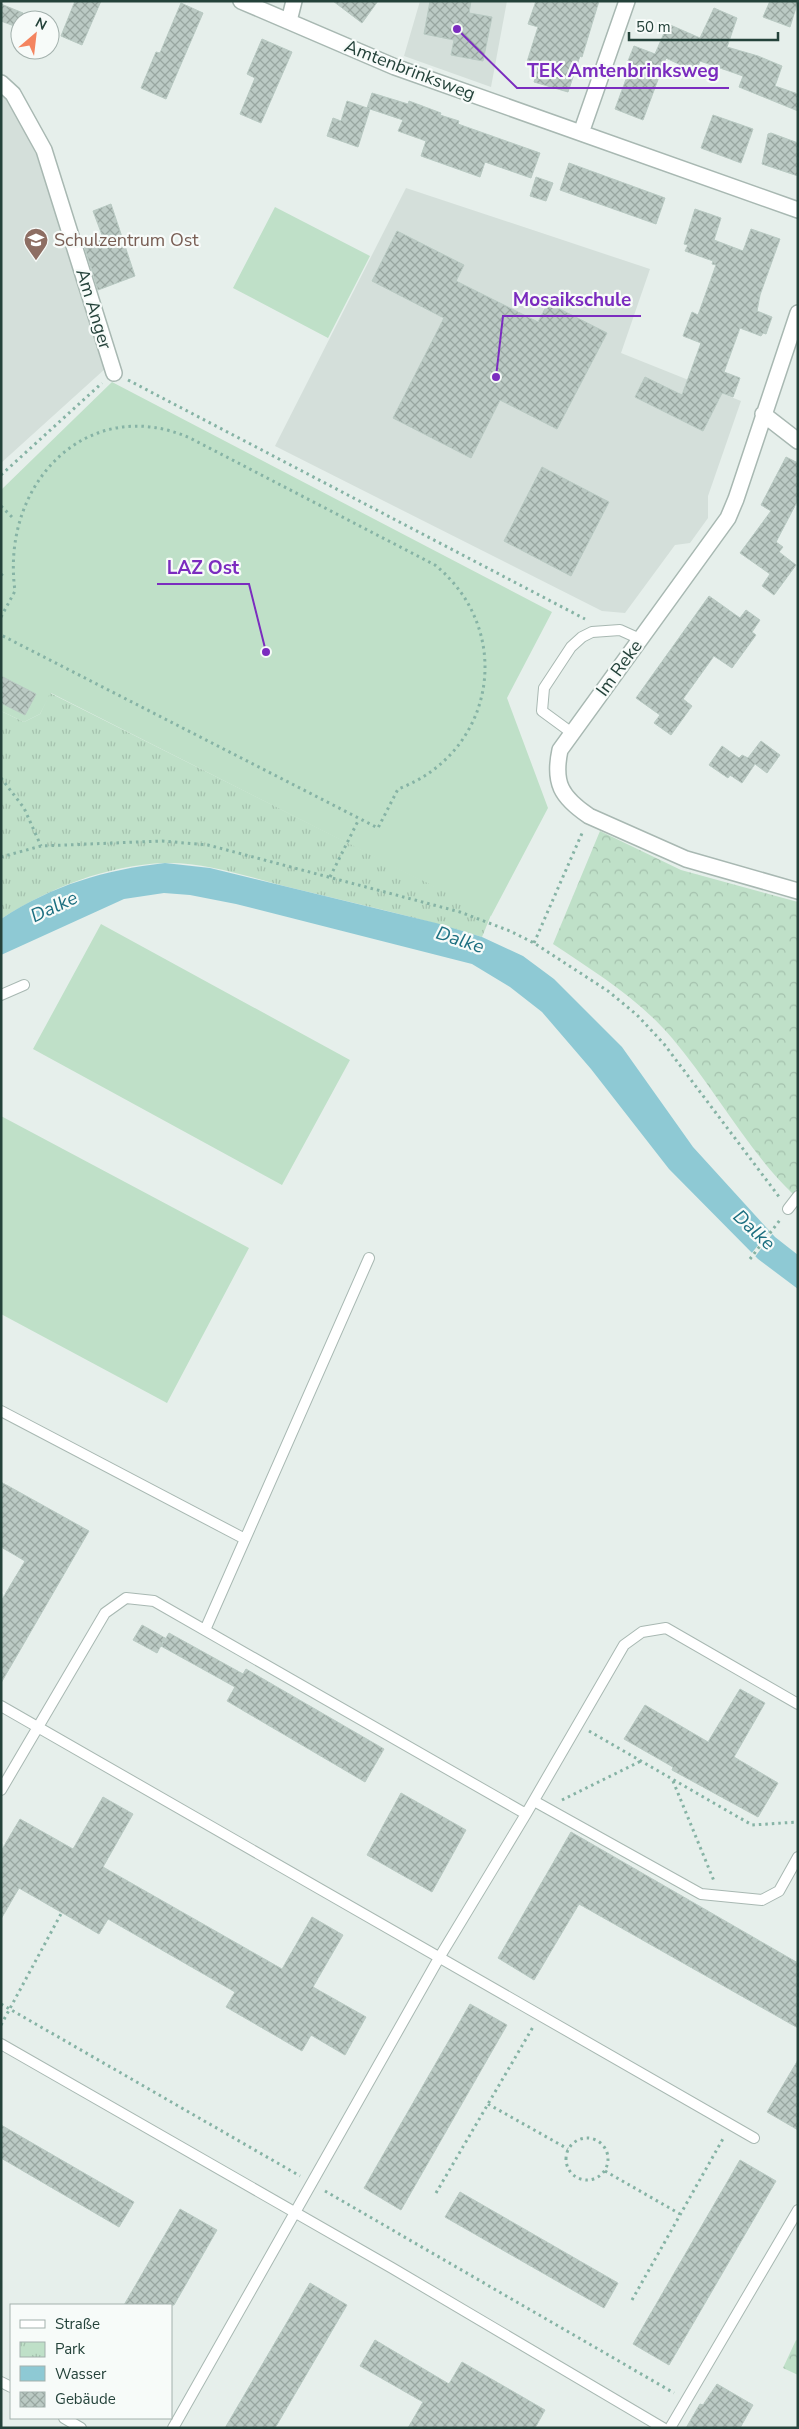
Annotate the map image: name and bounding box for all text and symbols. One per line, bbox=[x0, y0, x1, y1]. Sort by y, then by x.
north arrow bbox=[10, 10, 60, 60]
scale bar bbox=[629, 10, 778, 42]
text: N bbox=[32, 13, 50, 35]
text: 50 m bbox=[636, 17, 671, 37]
street label: Amtenbrinksweg bbox=[341, 34, 479, 106]
callout: TEK Amtenbrinksweg bbox=[517, 54, 729, 88]
text: TEK Amtenbrinksweg bbox=[527, 58, 719, 84]
school or university icon: Schulzentrum Ost bbox=[23, 227, 49, 261]
place label: Schulzentrum Ost bbox=[54, 228, 199, 252]
street label: Am Anger bbox=[70, 266, 118, 353]
callout: Mosaikschule bbox=[503, 282, 641, 316]
text: Mosaikschule bbox=[513, 287, 631, 313]
callout: LAZ Ost bbox=[157, 550, 249, 584]
text: LAZ Ost bbox=[167, 555, 240, 581]
street label: Im Reke bbox=[590, 635, 648, 701]
water label: Dalke bbox=[26, 885, 82, 929]
water label: Dalke bbox=[433, 920, 487, 960]
water label: Dalke bbox=[727, 1204, 781, 1256]
legend bbox=[10, 2304, 172, 2419]
text: Straße bbox=[55, 2314, 100, 2334]
text: Park bbox=[55, 2339, 85, 2359]
text: Wasser bbox=[55, 2364, 107, 2384]
text: Gebäude bbox=[55, 2389, 116, 2409]

